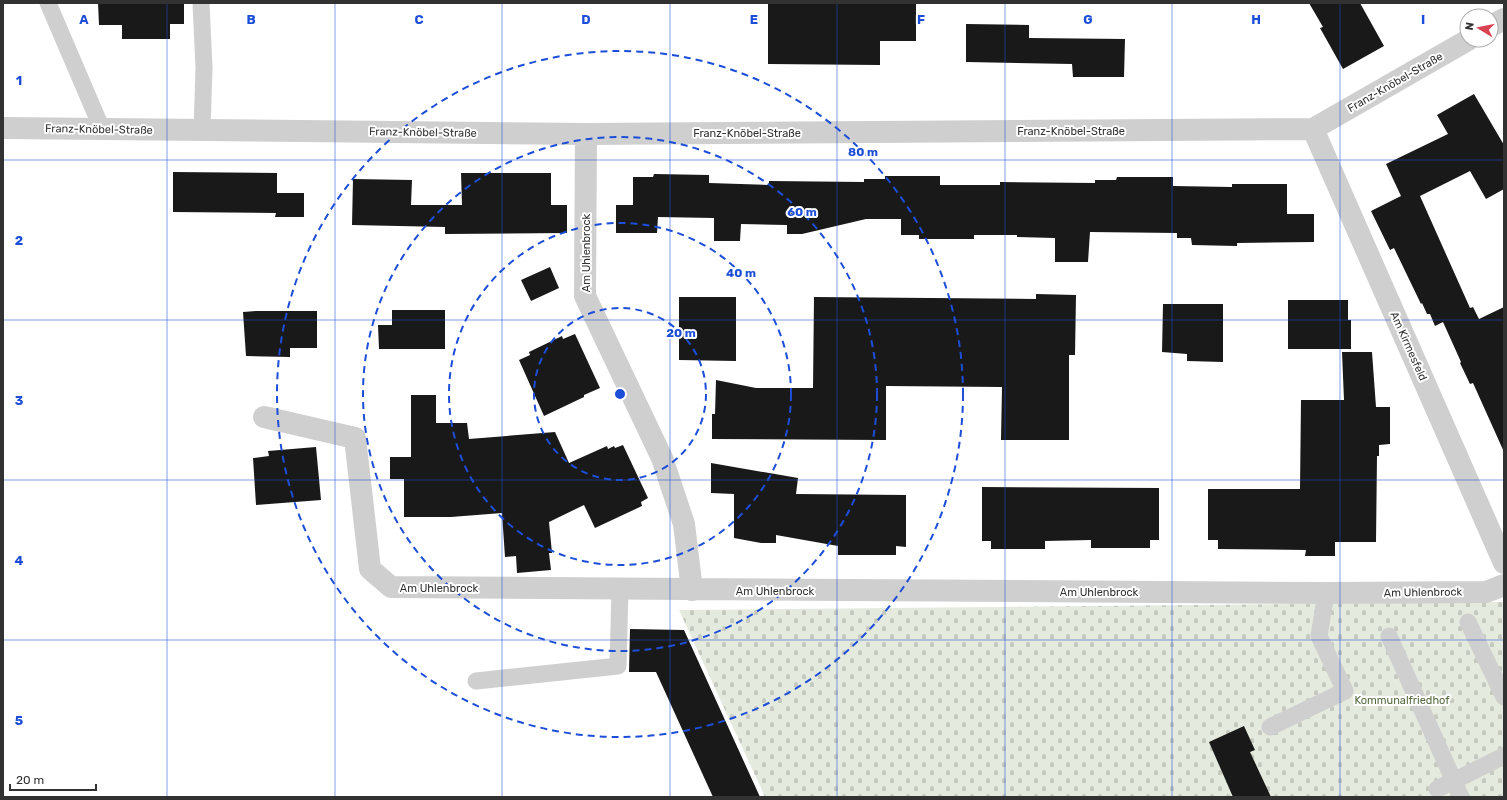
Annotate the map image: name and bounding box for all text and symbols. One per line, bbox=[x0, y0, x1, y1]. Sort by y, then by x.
north arrow bbox=[1459, 8, 1499, 48]
text: A bbox=[79, 12, 89, 27]
text: B bbox=[246, 12, 256, 27]
text: C bbox=[414, 12, 424, 27]
text: D bbox=[581, 12, 591, 27]
text: E bbox=[750, 12, 758, 27]
text: F bbox=[917, 12, 925, 27]
text: G bbox=[1083, 12, 1093, 27]
text: H bbox=[1251, 12, 1261, 27]
text: I bbox=[1421, 12, 1425, 27]
text: N bbox=[1463, 21, 1477, 31]
street label: Franz-Knöbel-Straße bbox=[1345, 50, 1445, 115]
text: 1 bbox=[16, 73, 22, 88]
street label: Franz-Knöbel-Straße bbox=[45, 122, 153, 137]
street label: Franz-Knöbel-Straße bbox=[369, 125, 477, 140]
street label: Franz-Knöbel-Straße bbox=[1017, 125, 1125, 138]
street label: Franz-Knöbel-Straße bbox=[693, 127, 801, 140]
text: 80 m bbox=[848, 145, 878, 159]
text: 60 m bbox=[787, 205, 817, 219]
street label: Am Uhlenbrock bbox=[580, 213, 593, 292]
text: 2 bbox=[15, 233, 23, 248]
text: 40 m bbox=[726, 266, 756, 280]
street label: Am Kirmesfeld bbox=[1387, 310, 1430, 383]
text: 20 m bbox=[666, 326, 696, 340]
centre of rings bbox=[613, 387, 627, 401]
text: 3 bbox=[15, 393, 24, 408]
text: 4 bbox=[15, 553, 24, 568]
street label: Am Uhlenbrock bbox=[400, 582, 479, 595]
street label: Am Uhlenbrock bbox=[736, 585, 815, 598]
street label: Am Uhlenbrock bbox=[1384, 585, 1463, 600]
street label: Am Uhlenbrock bbox=[1060, 586, 1139, 599]
park label: Kommunalfriedhof bbox=[1354, 694, 1450, 707]
text: 5 bbox=[15, 713, 23, 728]
scale bar bbox=[10, 766, 96, 792]
text: 20 m bbox=[16, 773, 44, 787]

